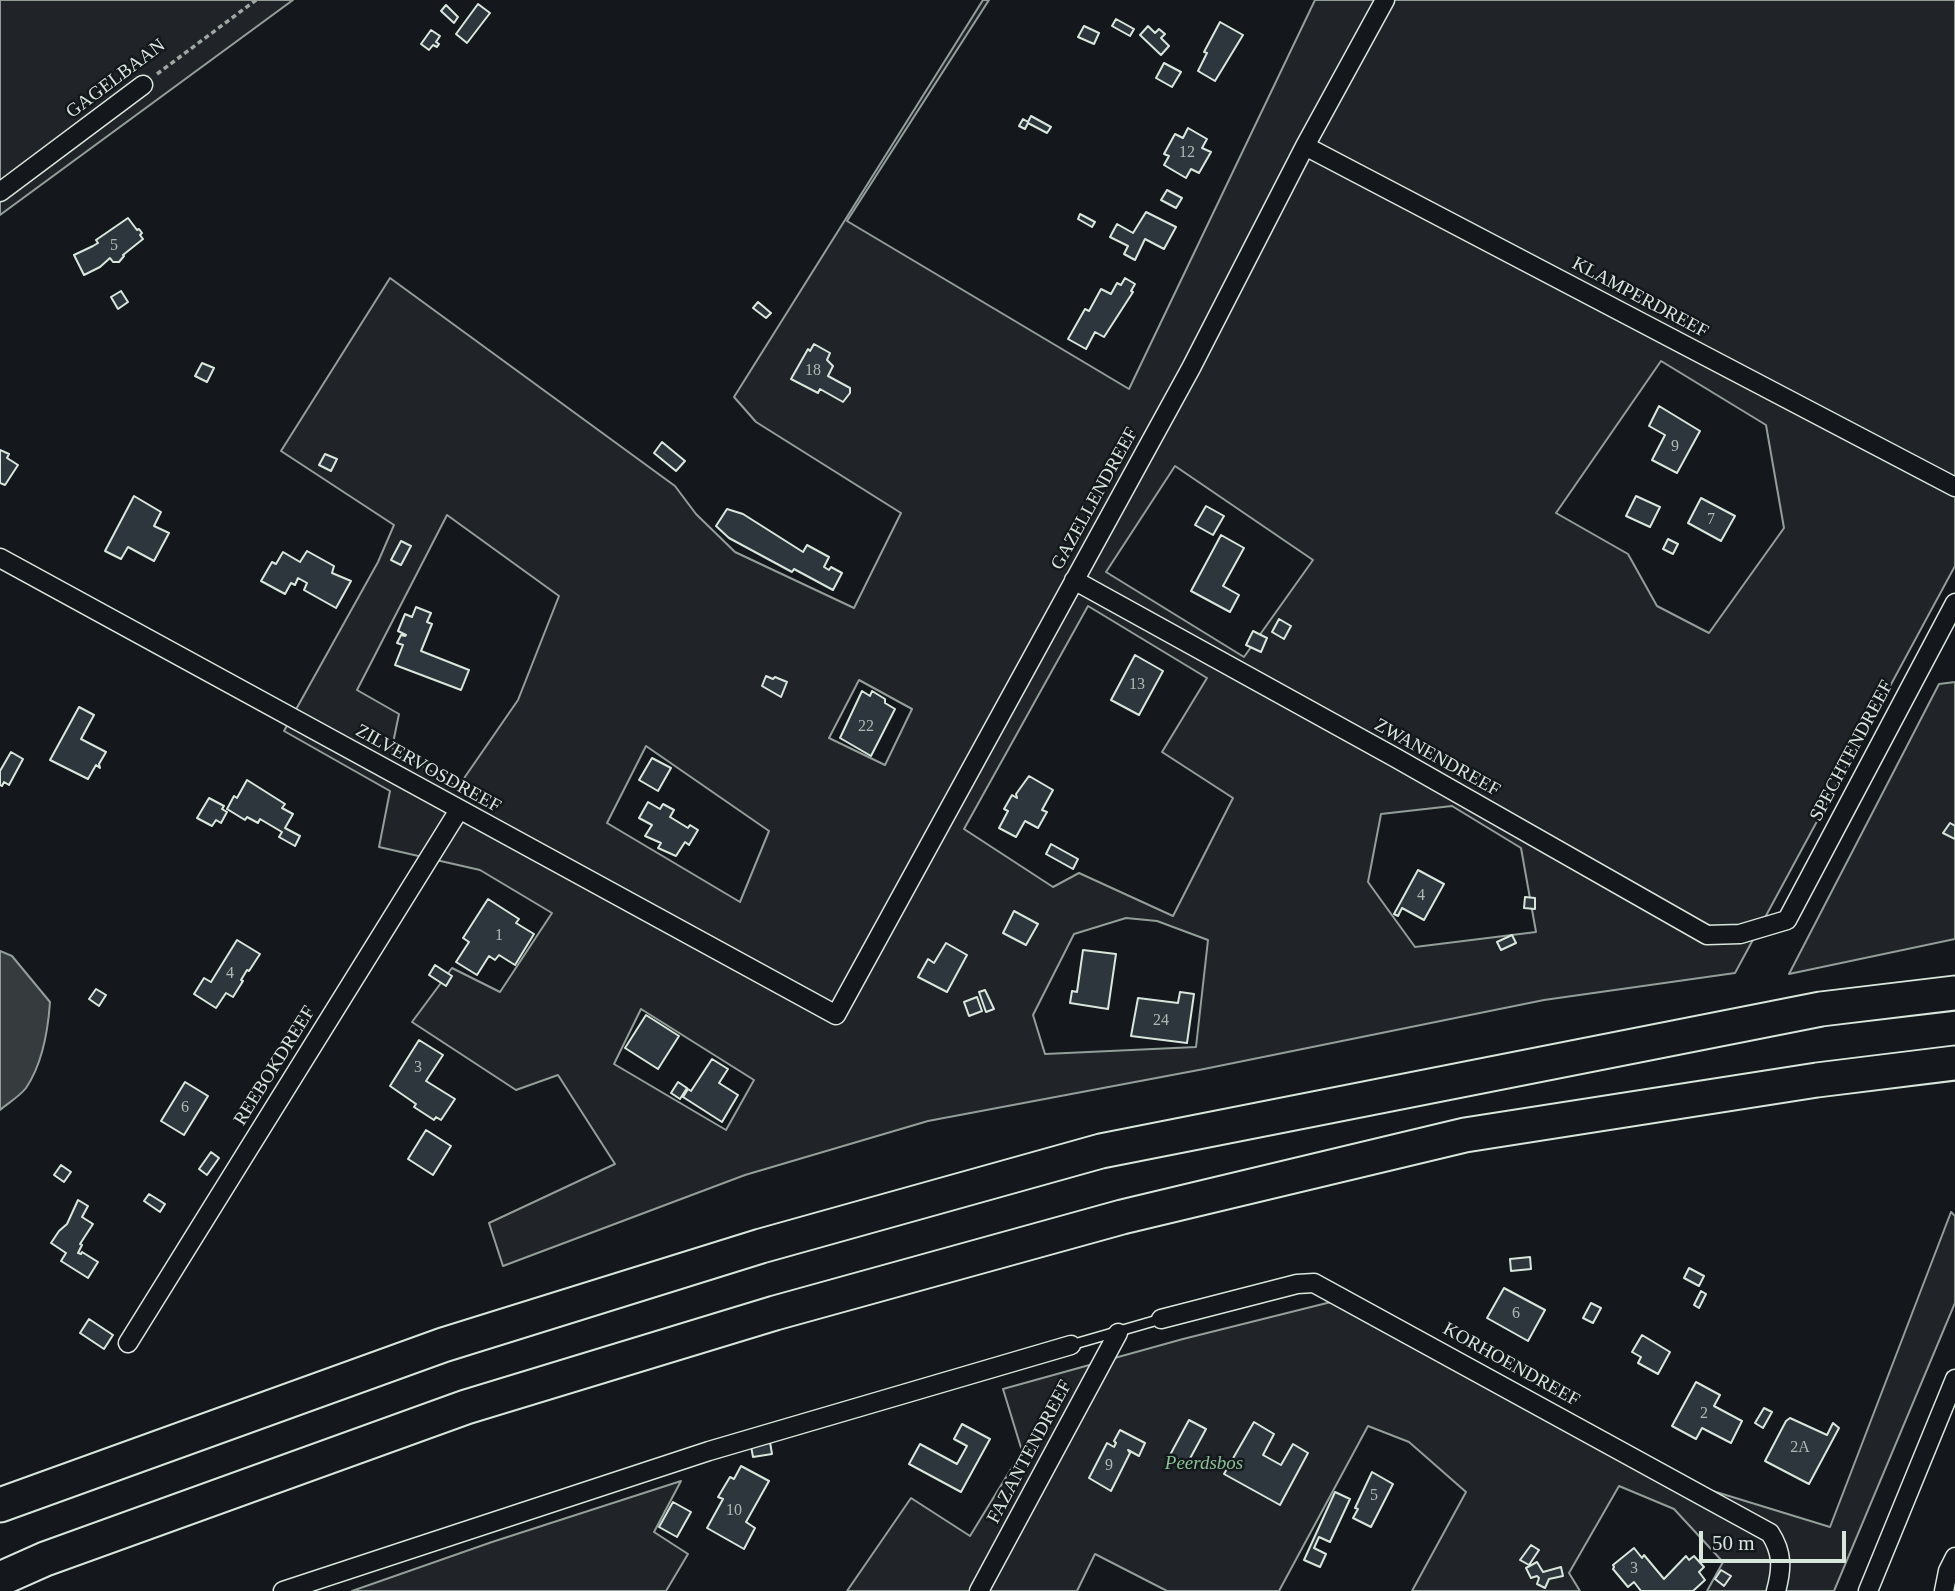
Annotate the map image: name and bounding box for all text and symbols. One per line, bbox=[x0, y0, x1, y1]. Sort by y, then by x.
street label: GAGELBAAN bbox=[62, 34, 170, 124]
house number: 12 bbox=[1179, 143, 1195, 163]
house number: 5 bbox=[110, 236, 118, 256]
street label: KLAMPERDREEF bbox=[1568, 252, 1712, 344]
house number: 18 bbox=[805, 361, 821, 381]
street label: GAZELLENDREEF bbox=[1046, 424, 1144, 574]
house number: 9 bbox=[1671, 437, 1679, 457]
house number: 7 bbox=[1707, 510, 1715, 530]
house number: 13 bbox=[1129, 675, 1145, 695]
street label: SPECHTENDREEF bbox=[1805, 677, 1899, 825]
street label: ZWANENDREEF bbox=[1370, 714, 1504, 802]
house number: 22 bbox=[858, 717, 874, 737]
street label: ZILVERVOSDREEF bbox=[351, 720, 505, 818]
house number: 4 bbox=[1417, 886, 1425, 906]
house number: 1 bbox=[495, 926, 503, 946]
house number: 4 bbox=[226, 964, 234, 984]
street label: REEBOKDREEF bbox=[229, 1002, 321, 1130]
house number: 24 bbox=[1153, 1011, 1169, 1031]
house number: 3 bbox=[414, 1058, 422, 1078]
house number: 6 bbox=[181, 1098, 189, 1118]
house number: 6 bbox=[1512, 1304, 1520, 1324]
street label: KORHOENDREEF bbox=[1439, 1318, 1583, 1412]
street label: FAZANTENDREEF bbox=[983, 1376, 1077, 1528]
house number: 2 bbox=[1700, 1404, 1708, 1424]
house number: 2A bbox=[1790, 1438, 1810, 1458]
park label: Peerdsbos bbox=[1165, 1453, 1243, 1475]
house number: 9 bbox=[1105, 1456, 1113, 1476]
house number: 5 bbox=[1370, 1486, 1378, 1506]
house number: 10 bbox=[726, 1501, 742, 1521]
scale bar bbox=[1703, 1518, 1850, 1562]
text: 50 m bbox=[1712, 1531, 1755, 1555]
house number: 3 bbox=[1630, 1559, 1638, 1579]

